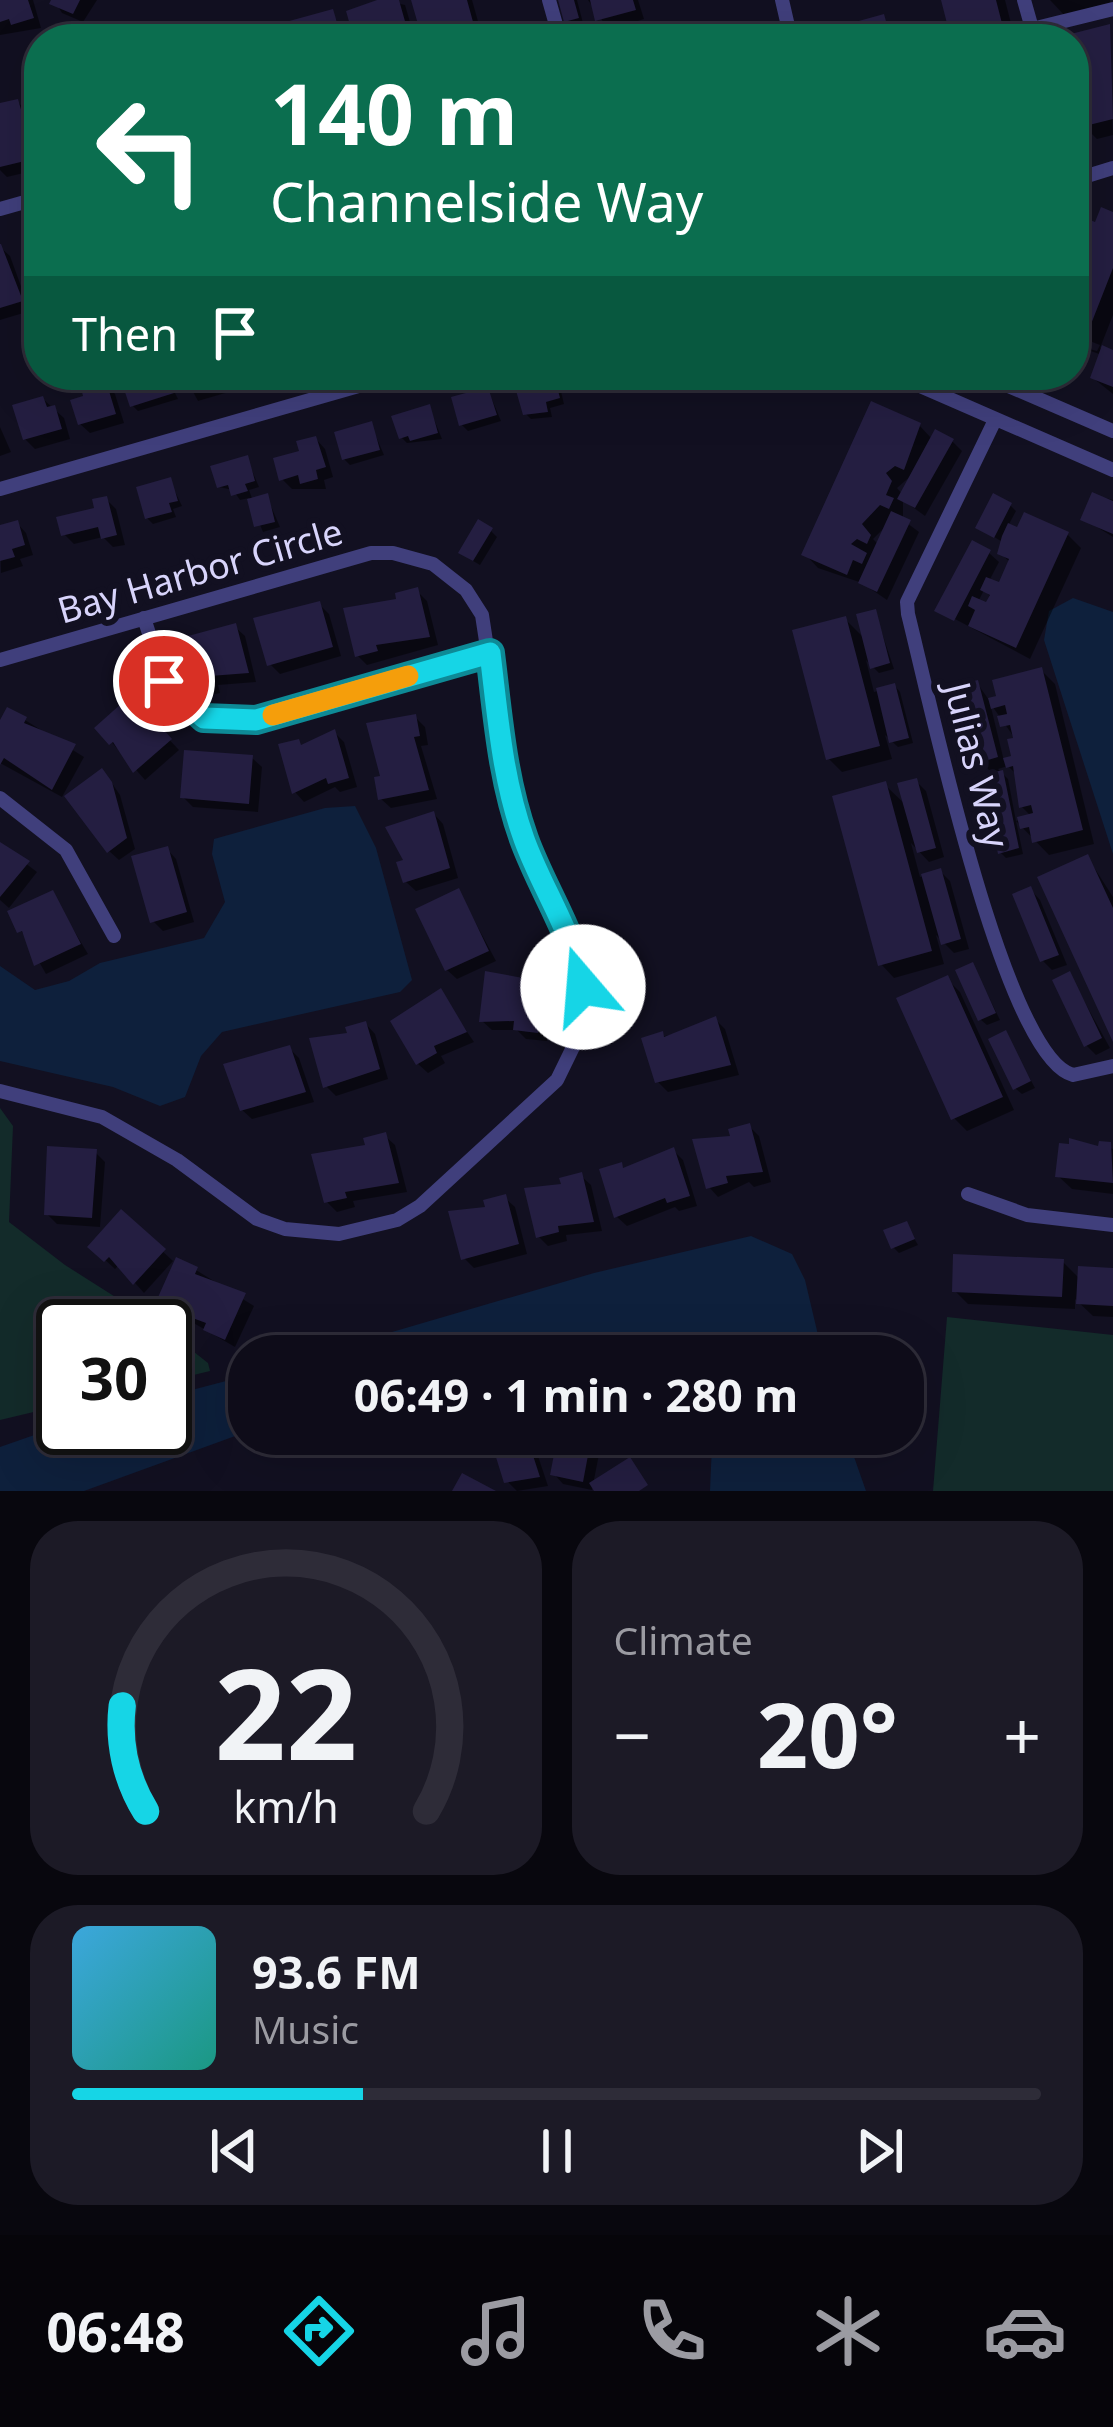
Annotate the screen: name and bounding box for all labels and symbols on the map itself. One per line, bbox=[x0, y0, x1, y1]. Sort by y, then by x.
street label: Bay Harbor Circle bbox=[52, 506, 348, 635]
pin bbox=[113, 630, 215, 732]
street label: Julias Way bbox=[933, 674, 1022, 853]
position arrow bbox=[520, 924, 646, 1050]
speed limit sign: 30 bbox=[36, 1299, 192, 1455]

